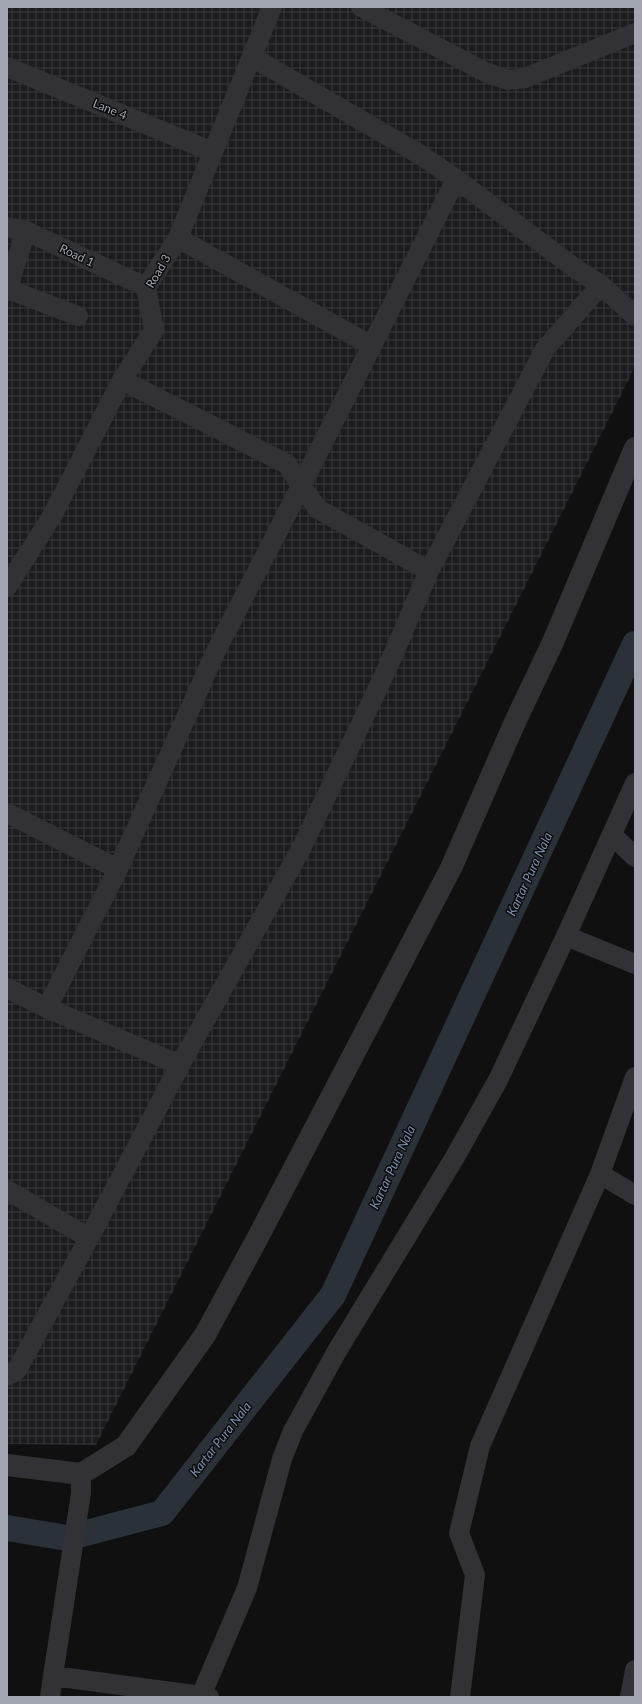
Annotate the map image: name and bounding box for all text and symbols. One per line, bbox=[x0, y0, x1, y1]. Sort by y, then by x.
street label: Lane 4 bbox=[91, 95, 129, 123]
street label: Road 1 bbox=[57, 240, 97, 270]
street label: Road 3 bbox=[142, 251, 174, 291]
water label: Kartar Pura Nala bbox=[503, 829, 555, 918]
water label: Kartar Pura Nala bbox=[366, 1122, 418, 1211]
water label: Kartar Pura Nala bbox=[186, 1398, 254, 1480]

